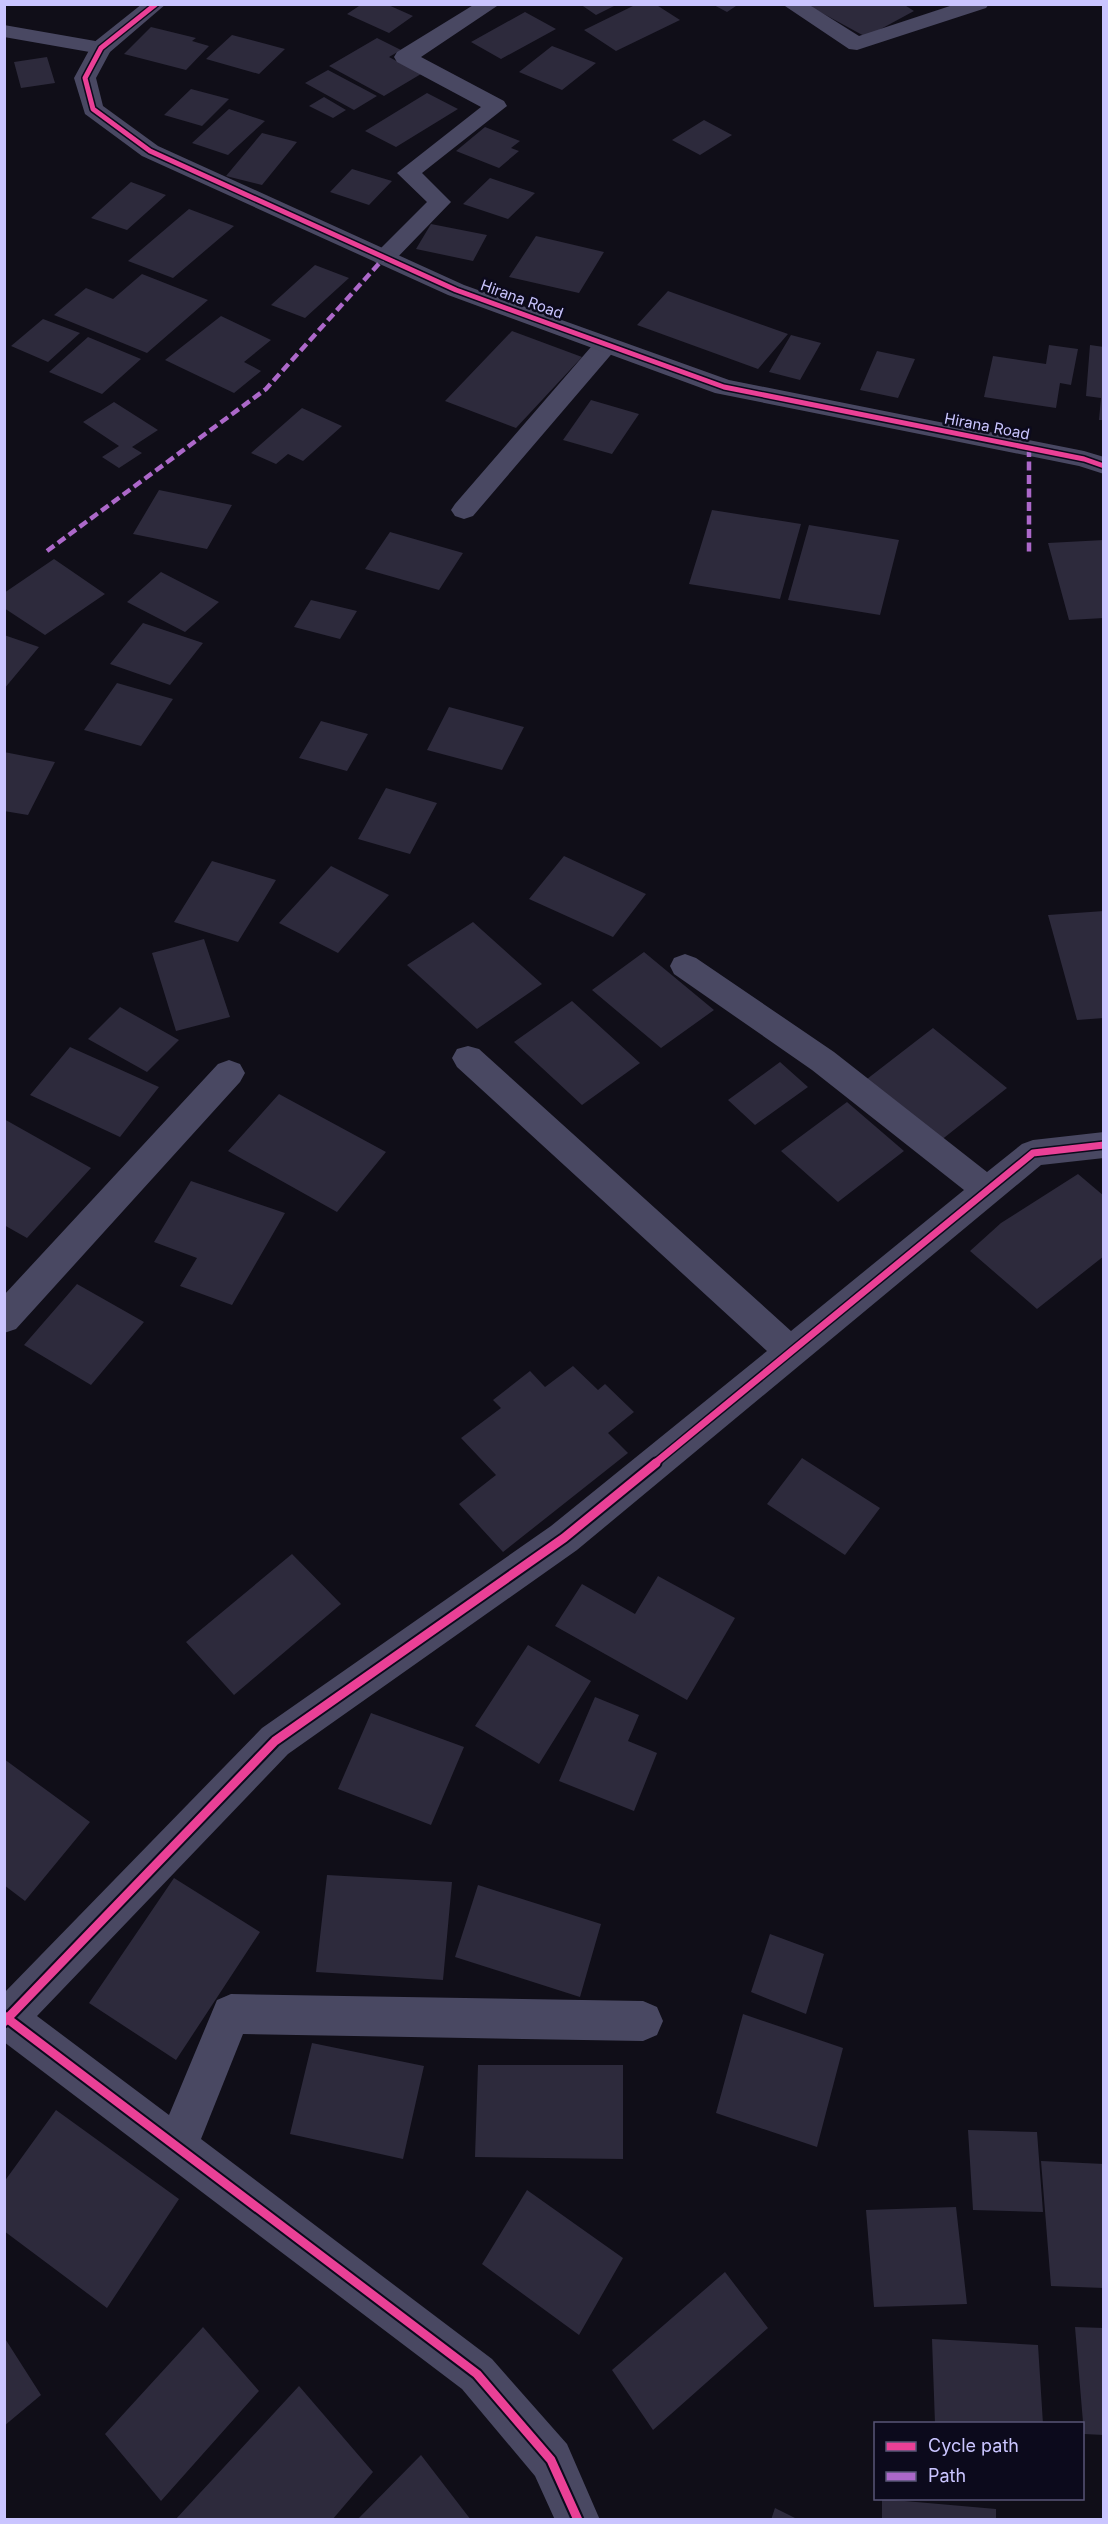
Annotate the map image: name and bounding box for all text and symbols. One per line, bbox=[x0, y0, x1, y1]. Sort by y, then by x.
street label: Hirana Road bbox=[478, 275, 566, 323]
street label: Hirana Road bbox=[943, 408, 1031, 444]
legend bbox=[874, 2422, 1084, 2500]
text: Cycle path bbox=[928, 2435, 1019, 2456]
text: Path bbox=[928, 2465, 966, 2486]

